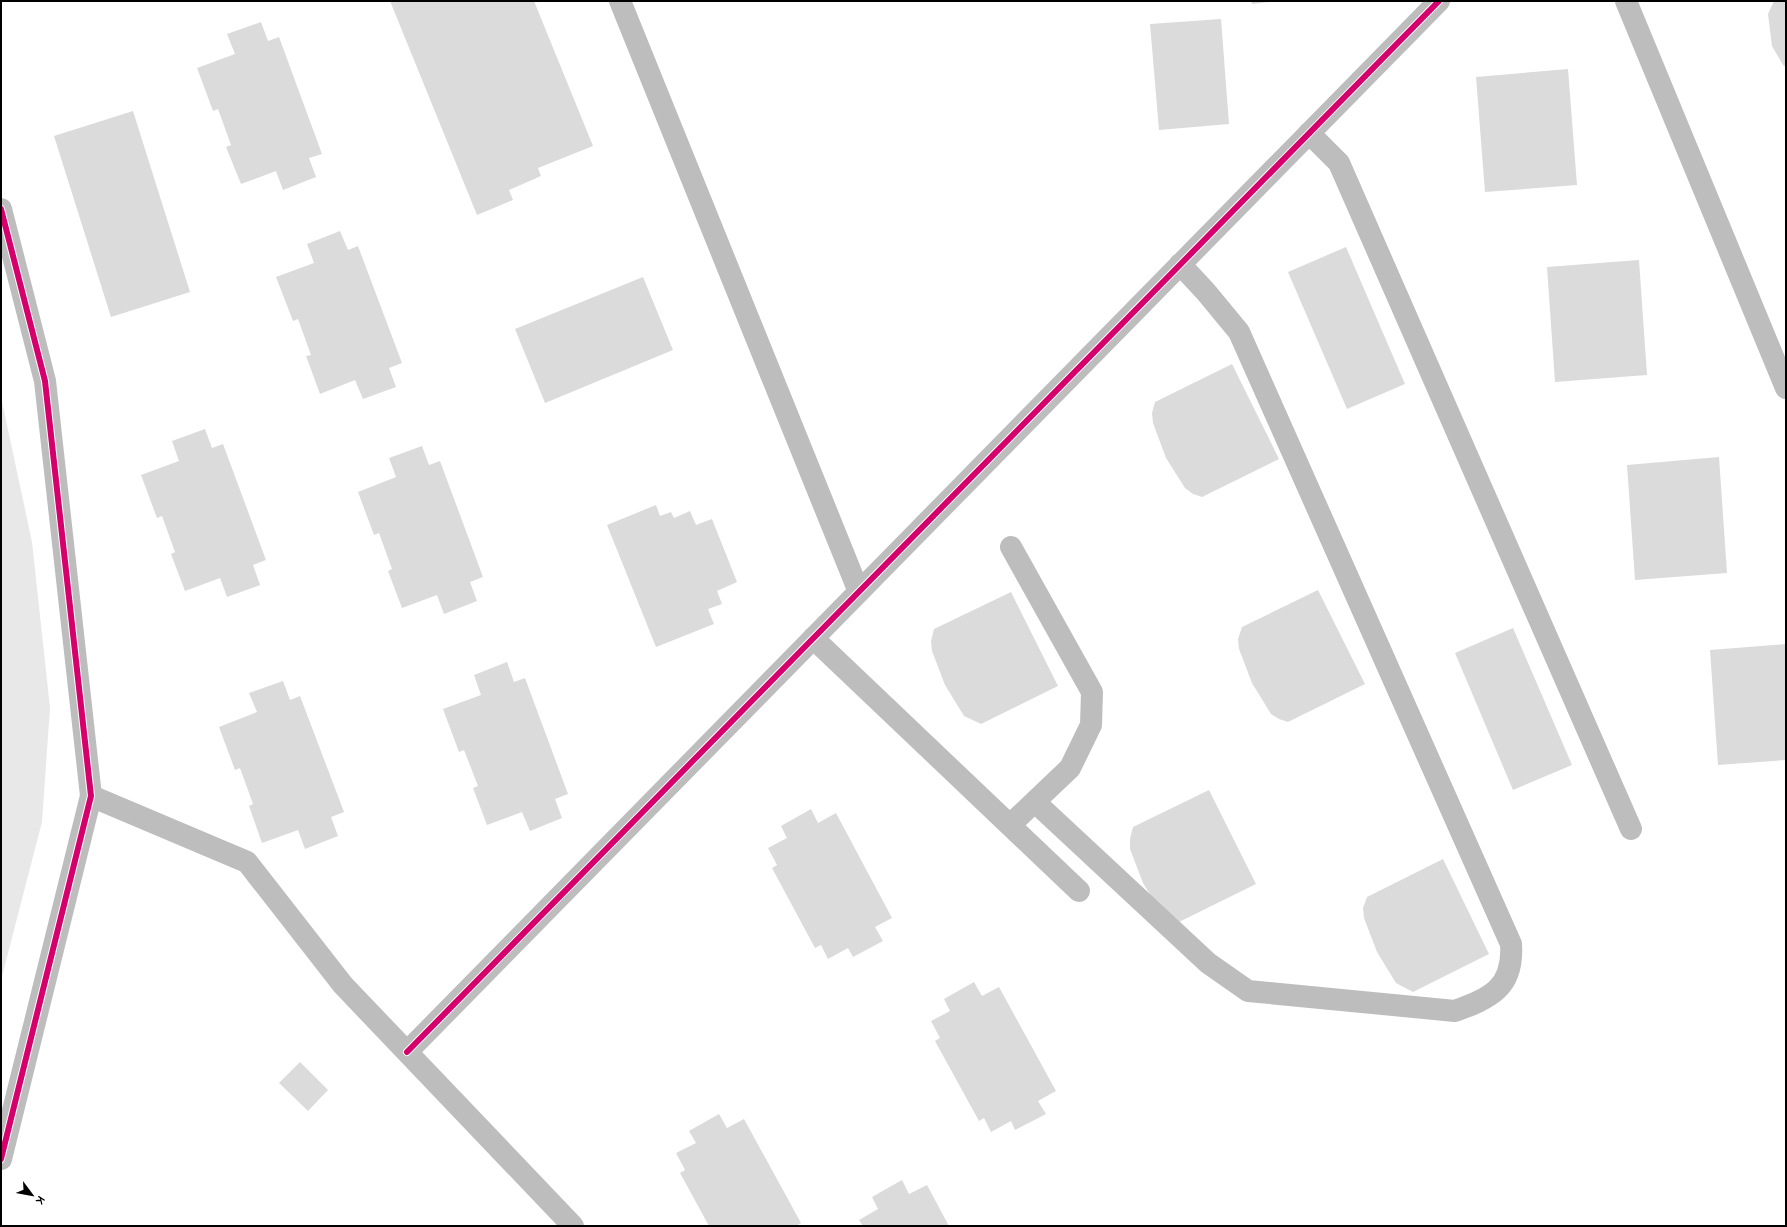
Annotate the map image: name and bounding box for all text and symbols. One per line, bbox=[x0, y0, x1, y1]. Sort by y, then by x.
north arrow bbox=[12, 1175, 52, 1215]
text: K bbox=[33, 1194, 48, 1207]

